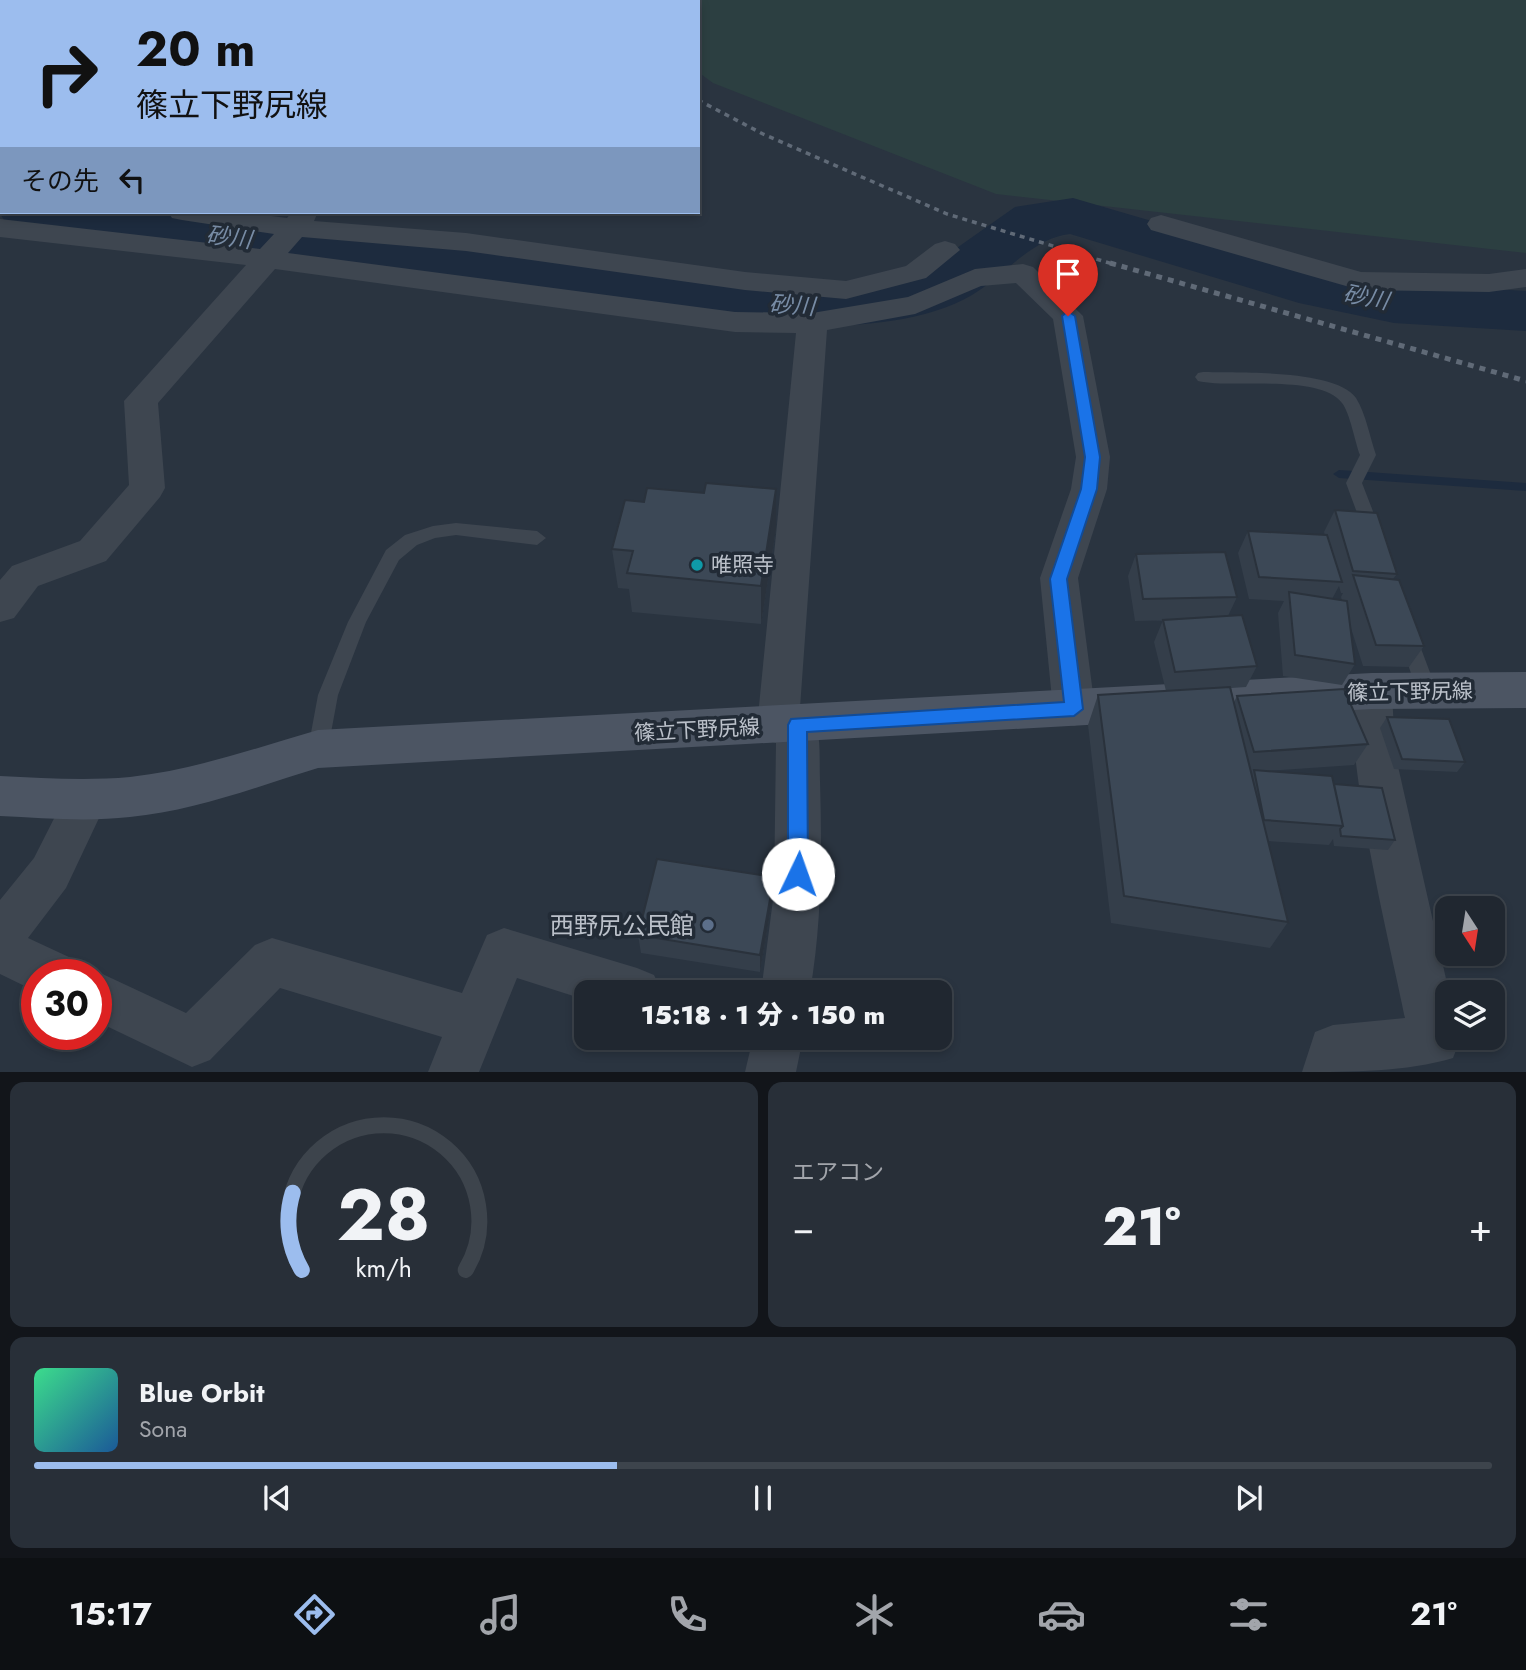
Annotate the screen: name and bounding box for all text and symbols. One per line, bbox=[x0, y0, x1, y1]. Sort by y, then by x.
text: 20 m bbox=[136, 14, 255, 84]
icon: right bbox=[21, 28, 112, 119]
text: 篠立下野尻線 bbox=[136, 82, 328, 128]
icon: left bbox=[113, 161, 151, 199]
text: その先 bbox=[21, 162, 99, 200]
water label: 砂川 bbox=[204, 217, 257, 257]
pin bbox=[1038, 244, 1098, 316]
icon: arrive bbox=[1049, 255, 1087, 293]
water label: 砂川 bbox=[1340, 276, 1395, 319]
water label: 砂川 bbox=[768, 286, 819, 324]
place label: 唯照寺 bbox=[711, 550, 774, 580]
marker: 唯照寺 bbox=[689, 557, 705, 573]
street label: 篠立下野尻線 bbox=[1347, 676, 1473, 708]
street label: 篠立下野尻線 bbox=[633, 712, 761, 748]
position arrow bbox=[761, 837, 835, 911]
north arrow bbox=[1435, 896, 1505, 966]
map controls bbox=[1435, 896, 1505, 1050]
place label: 西野尻公民館 bbox=[550, 908, 694, 943]
marker: 西野尻公民館 bbox=[700, 917, 716, 933]
speed limit sign: 30 bbox=[21, 959, 112, 1050]
button: layers bbox=[1435, 980, 1505, 1050]
text: 15:18 · 1 分 · 150 m bbox=[641, 996, 885, 1034]
text: エアコン bbox=[792, 1155, 884, 1189]
text: 28 bbox=[337, 1163, 431, 1268]
text: 21° bbox=[1102, 1189, 1181, 1265]
text: − bbox=[792, 1200, 814, 1255]
text: + bbox=[1469, 1200, 1492, 1255]
text: km/h bbox=[356, 1250, 412, 1286]
text: Blue Orbit bbox=[139, 1374, 264, 1412]
text: Sona bbox=[139, 1412, 187, 1446]
icon: previous bbox=[258, 1479, 296, 1517]
icon: pause bbox=[744, 1479, 782, 1517]
icon: next bbox=[1230, 1479, 1268, 1517]
icon: directions bbox=[290, 1590, 339, 1639]
icon: music bbox=[476, 1590, 525, 1639]
icon: phone bbox=[663, 1590, 712, 1639]
icon: climate bbox=[850, 1590, 899, 1639]
icon: car bbox=[1037, 1590, 1086, 1639]
icon: filters bbox=[1224, 1590, 1273, 1639]
text: 15:17 bbox=[69, 1591, 152, 1637]
text: 21° bbox=[1410, 1591, 1457, 1637]

